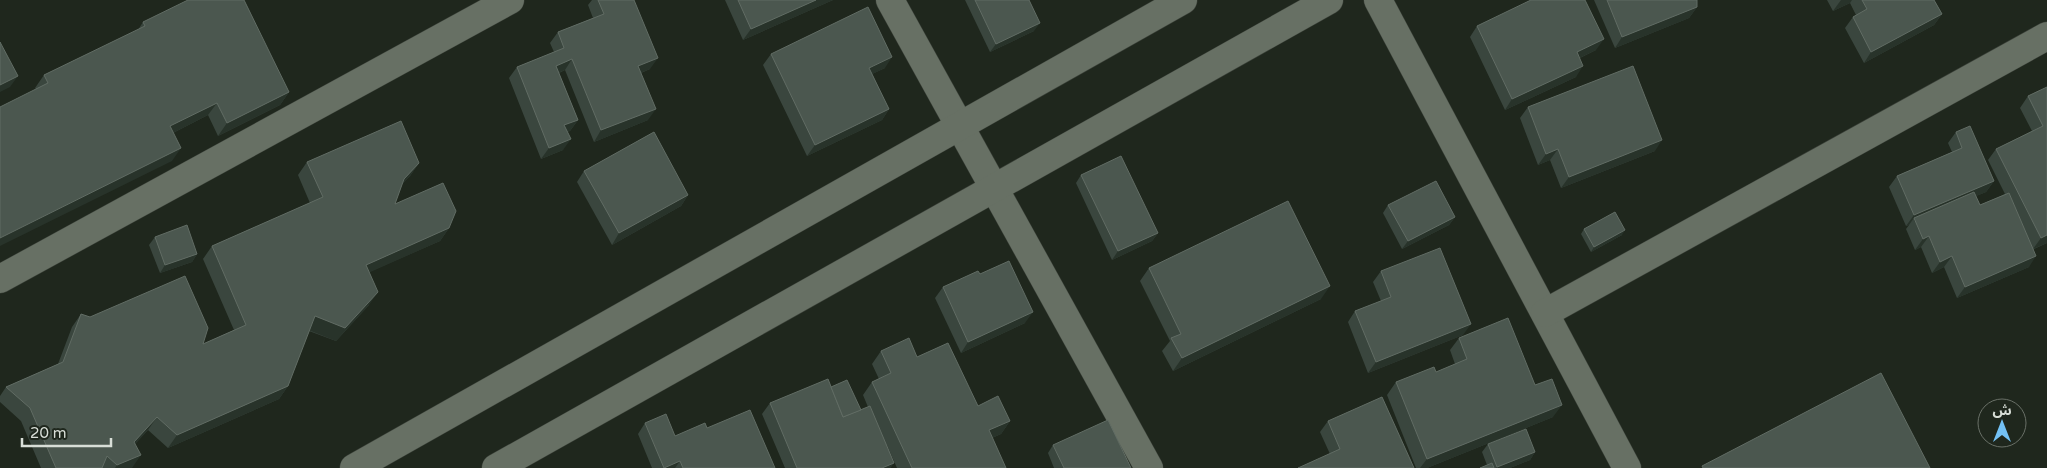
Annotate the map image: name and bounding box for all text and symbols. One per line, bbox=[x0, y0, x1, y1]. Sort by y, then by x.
north arrow bbox=[1977, 398, 2027, 448]
text: ش bbox=[1992, 402, 2012, 419]
scale bar bbox=[22, 416, 111, 448]
text: 20 m bbox=[30, 424, 67, 442]

